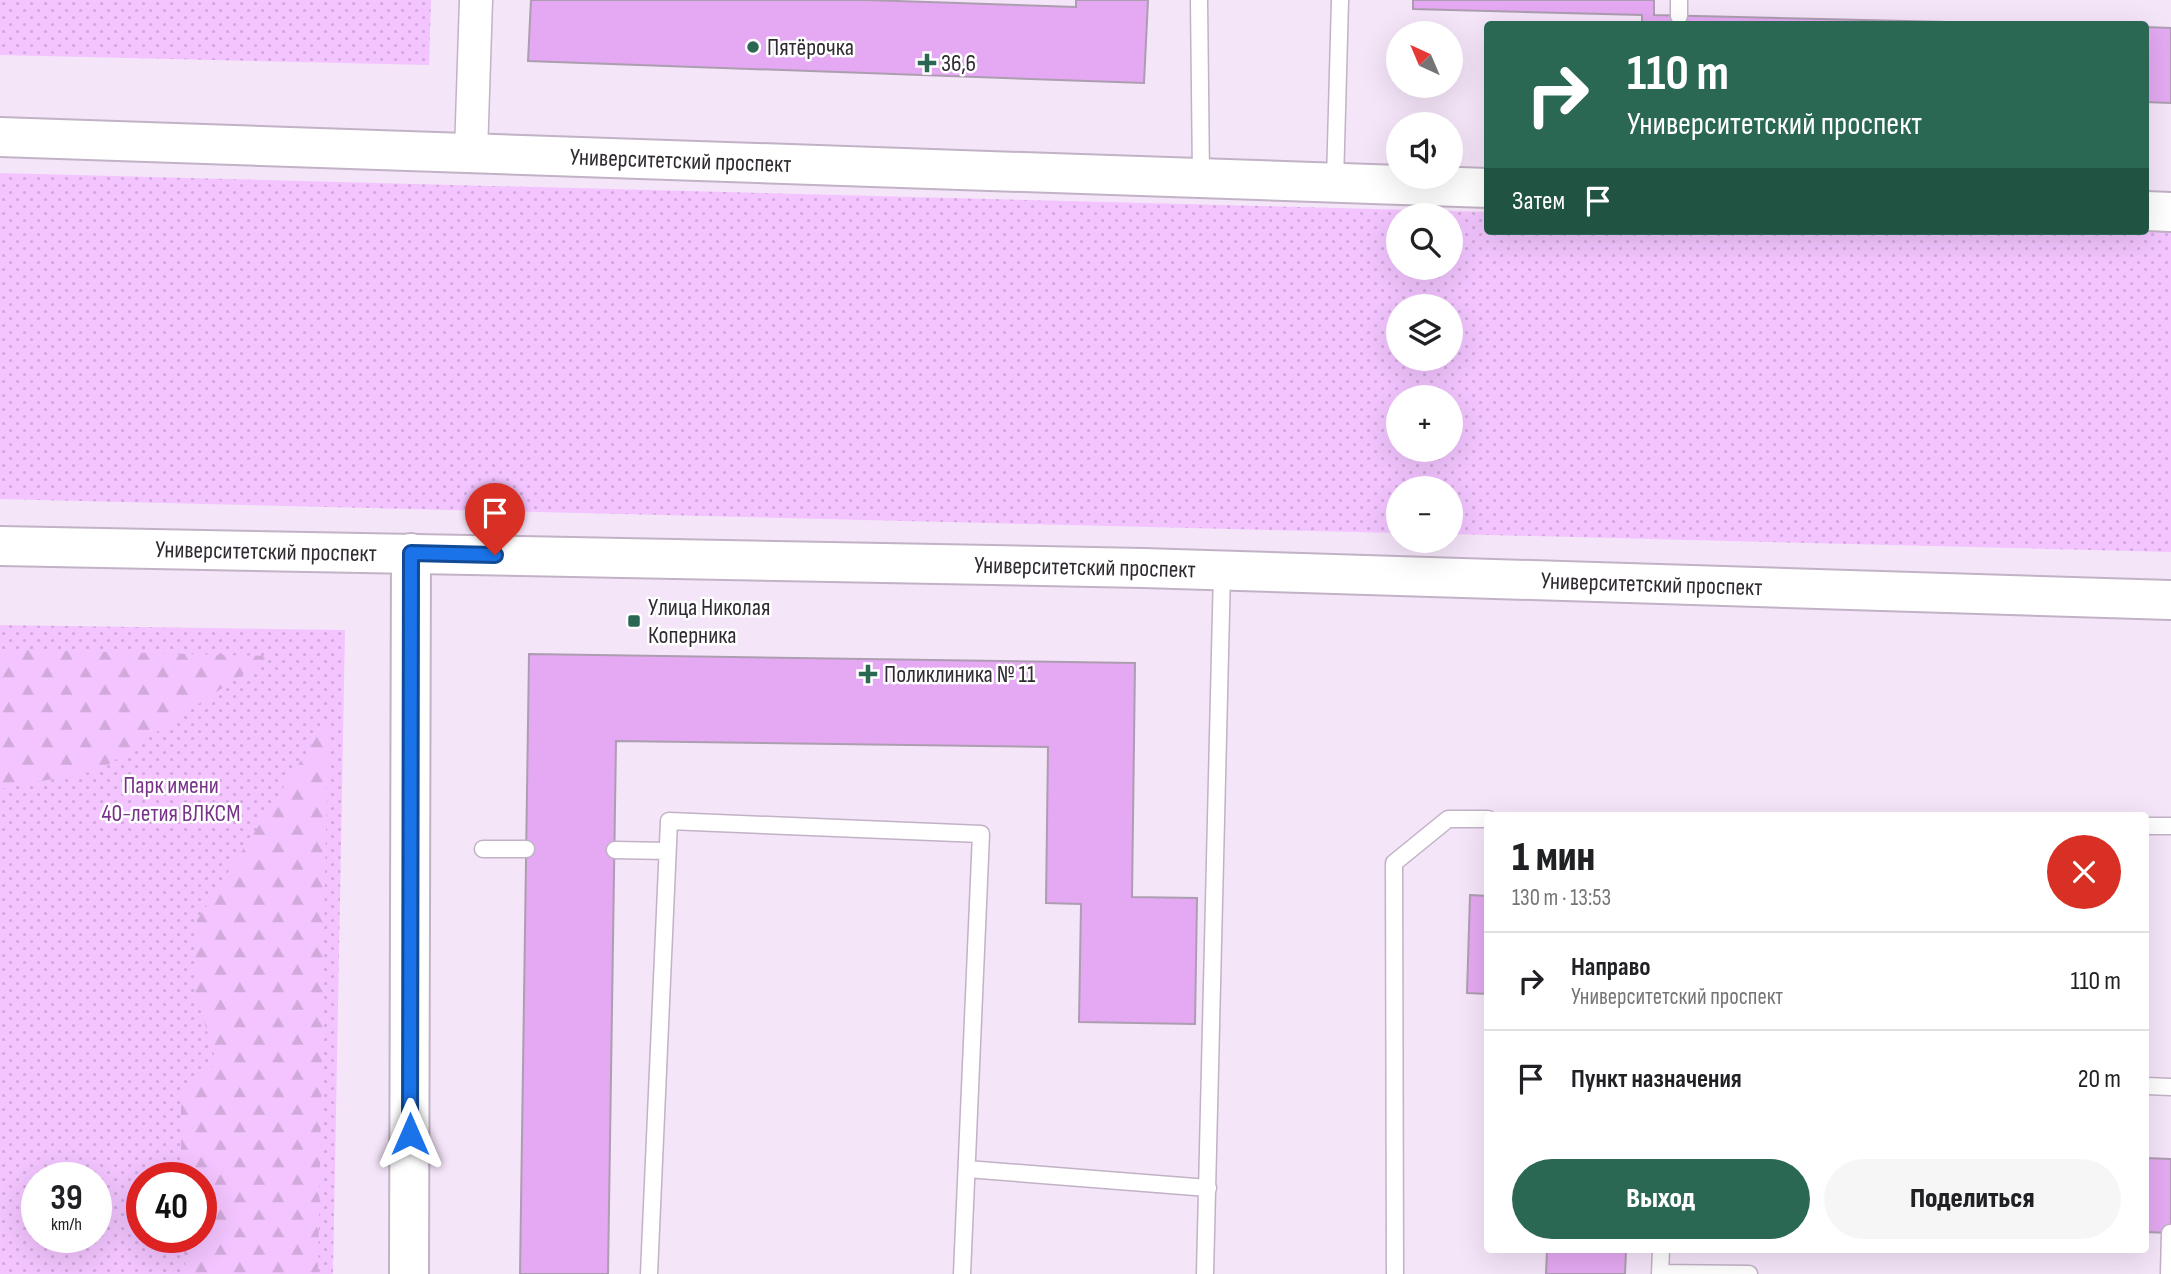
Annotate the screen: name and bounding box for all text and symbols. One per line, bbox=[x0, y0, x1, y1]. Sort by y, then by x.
north arrow bbox=[1386, 21, 1463, 98]
map controls bbox=[1386, 21, 1463, 553]
place label: Пятёрочка bbox=[767, 33, 854, 62]
marker: Пятёрочка bbox=[745, 39, 761, 55]
text: 110 m bbox=[1627, 45, 1729, 104]
place label: 36,6 bbox=[941, 49, 976, 78]
icon: right bbox=[1512, 49, 1603, 140]
marker: 36,6 bbox=[919, 55, 935, 71]
text: Университетский проспект bbox=[1627, 105, 1922, 144]
button: sound bbox=[1386, 112, 1463, 189]
street label: Университетский проспект bbox=[569, 142, 792, 179]
icon: arrive bbox=[1579, 182, 1617, 220]
text: Затем bbox=[1512, 186, 1565, 217]
button: search bbox=[1386, 203, 1463, 280]
button: layers bbox=[1386, 294, 1463, 371]
button: + bbox=[1386, 385, 1463, 462]
button: − bbox=[1386, 476, 1463, 553]
pin bbox=[465, 483, 525, 555]
icon: arrive bbox=[476, 494, 514, 532]
street label: Университетский проспект bbox=[155, 534, 377, 568]
street label: Университетский проспект bbox=[974, 550, 1196, 584]
street label: Университетский проспект bbox=[1540, 566, 1763, 602]
place label: Улица Николая Коперника bbox=[648, 593, 770, 650]
marker: Улица Николая Коперника bbox=[626, 613, 642, 629]
place label: Поликлиника № 11 bbox=[884, 660, 1036, 689]
marker: Поликлиника № 11 bbox=[858, 664, 878, 684]
park label: Парк имени 40-летия ВЛКСМ bbox=[102, 771, 240, 828]
text: 1 мин bbox=[1512, 832, 1595, 883]
button: close bbox=[2047, 835, 2121, 909]
text: 130 m · 13:53 bbox=[1512, 884, 1611, 912]
text: Направо bbox=[1571, 952, 1650, 983]
icon: right bbox=[1512, 962, 1550, 1000]
text: 110 m bbox=[2070, 966, 2121, 997]
text: Университетский проспект bbox=[1571, 983, 1783, 1011]
icon: arrive bbox=[1512, 1060, 1550, 1098]
text: Пункт назначения bbox=[1571, 1064, 1742, 1095]
text: 20 m bbox=[2078, 1064, 2121, 1095]
position arrow bbox=[373, 1097, 447, 1171]
button: Выход bbox=[1512, 1159, 1810, 1239]
button: Поделиться bbox=[1824, 1159, 2121, 1239]
speed limit sign: 40 bbox=[126, 1162, 217, 1253]
text: 39 bbox=[50, 1177, 83, 1220]
text: km/h bbox=[51, 1214, 82, 1235]

